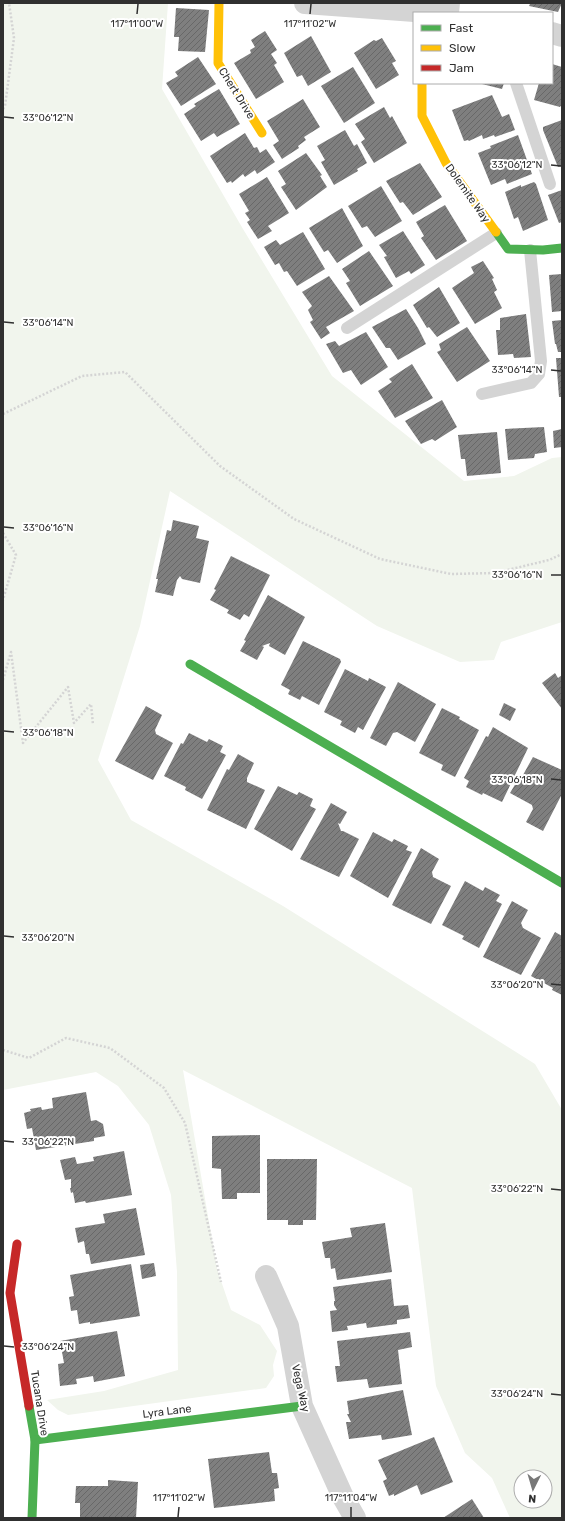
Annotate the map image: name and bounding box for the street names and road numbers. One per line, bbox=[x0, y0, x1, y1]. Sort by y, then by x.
street label: Chert Drive bbox=[216, 65, 257, 121]
street label: Dolemite Way bbox=[443, 161, 493, 225]
street label: Vega Way bbox=[289, 1363, 312, 1413]
street label: Tucana Drive bbox=[28, 1369, 51, 1437]
street label: Lyra Lane bbox=[142, 1402, 192, 1421]

